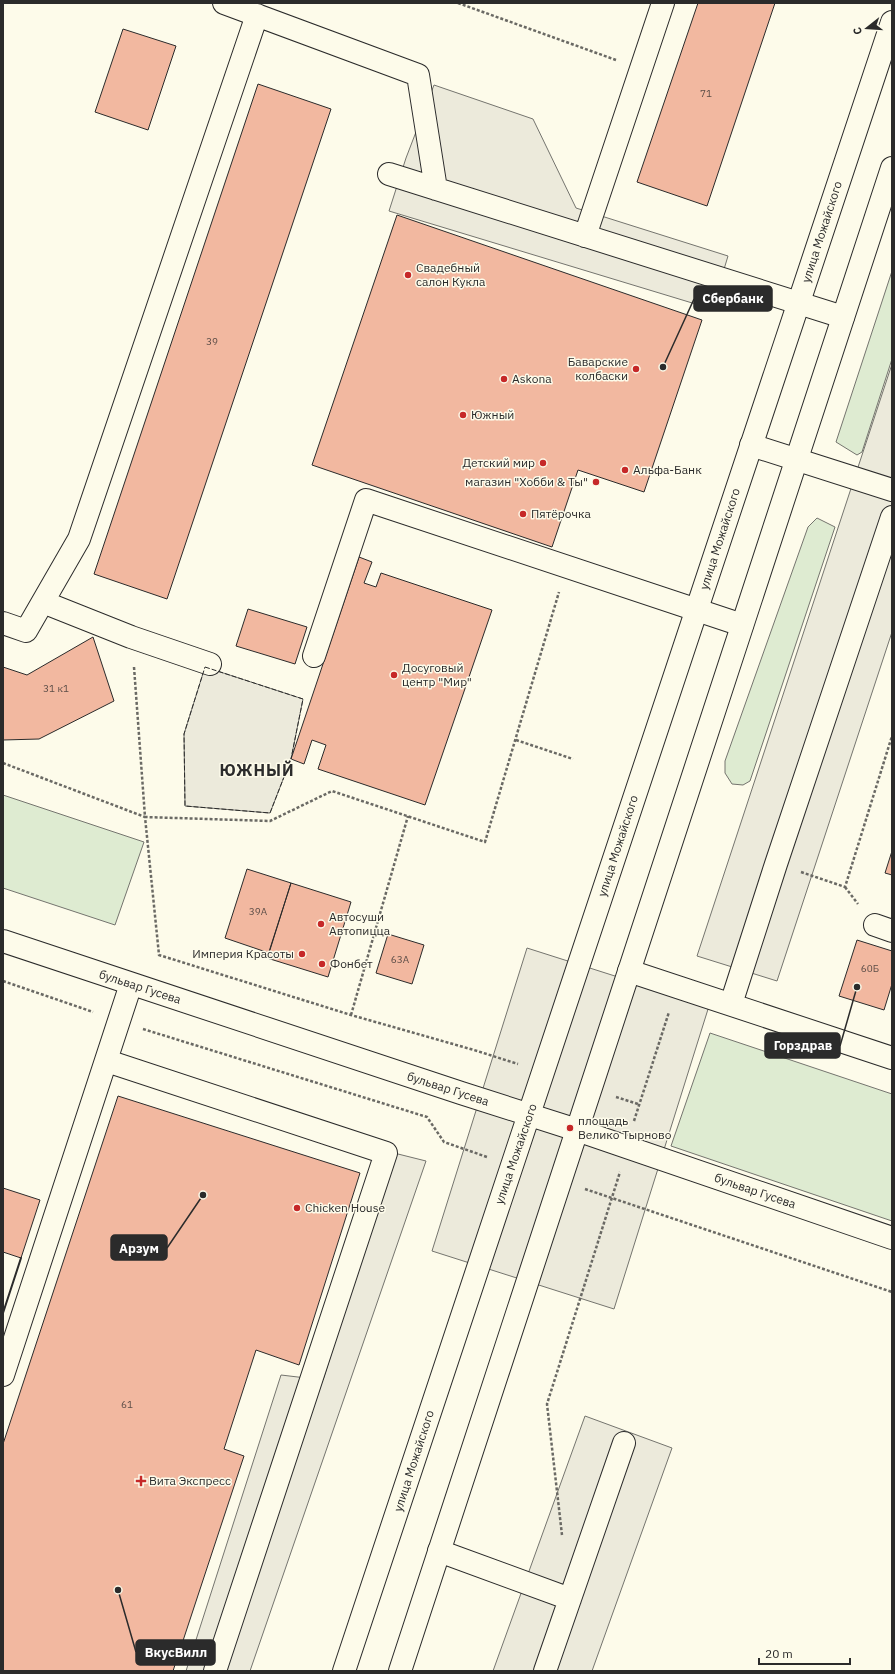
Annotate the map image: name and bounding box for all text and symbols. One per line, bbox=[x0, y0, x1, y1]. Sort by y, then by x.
north arrow bbox=[847, 8, 887, 48]
text: С bbox=[850, 25, 865, 36]
house number: 71 bbox=[700, 87, 712, 100]
street label: улица Можайского bbox=[798, 179, 845, 284]
place label: Свадебный салон Кукла bbox=[416, 260, 486, 289]
marker: Свадебный салон Кукла bbox=[403, 270, 413, 280]
callout: Сбербанк bbox=[694, 286, 772, 311]
text: Сбербанк bbox=[702, 290, 764, 307]
house number: 39 bbox=[206, 335, 218, 348]
place label: Баварские колбаски bbox=[568, 354, 628, 383]
marker: Баварские колбаски bbox=[631, 364, 641, 374]
place label: Askona bbox=[512, 371, 552, 386]
marker: Askona bbox=[499, 374, 509, 384]
place label: Южный bbox=[471, 407, 514, 422]
marker: Южный bbox=[458, 410, 468, 420]
place label: Детский мир bbox=[462, 455, 535, 470]
marker: Детский мир bbox=[538, 458, 548, 468]
place label: Альфа-Банк bbox=[633, 462, 702, 477]
marker: Альфа-Банк bbox=[620, 465, 630, 475]
place label: магазин "Хобби & Ты" bbox=[465, 474, 588, 489]
marker: магазин "Хобби & Ты" bbox=[591, 477, 601, 487]
street label: улица Можайского bbox=[696, 486, 743, 591]
place label: Пятёрочка bbox=[531, 506, 591, 521]
marker: Пятёрочка bbox=[518, 509, 528, 519]
place label: Досуговый центр "Мир" bbox=[402, 660, 472, 689]
marker: Досуговый центр "Мир" bbox=[389, 670, 399, 680]
house number: 31 к1 bbox=[43, 682, 69, 695]
district label: ЮЖНЫЙ bbox=[219, 760, 295, 780]
street label: улица Можайского bbox=[594, 793, 641, 898]
house number: 39А bbox=[249, 905, 268, 918]
place label: Автосуши Автопицца bbox=[329, 909, 391, 938]
marker: Автосуши Автопицца bbox=[316, 919, 326, 929]
place label: Империя Красоты bbox=[192, 946, 294, 961]
marker: Империя Красоты bbox=[297, 949, 307, 959]
house number: 63А bbox=[391, 953, 410, 966]
place label: Фонбет bbox=[330, 956, 373, 971]
marker: Фонбет bbox=[317, 959, 327, 969]
house number: 60Б bbox=[861, 962, 879, 975]
street label: бульвар Гусева bbox=[97, 966, 184, 1007]
callout: Горздрав bbox=[765, 1033, 840, 1058]
text: Горздрав bbox=[774, 1037, 832, 1054]
street label: бульвар Гусева bbox=[405, 1068, 492, 1109]
street label: улица Можайского bbox=[491, 1101, 540, 1206]
place label: площадь Велико Тырново bbox=[578, 1113, 672, 1142]
marker: площадь Велико Тырново bbox=[565, 1123, 575, 1133]
street label: бульвар Гусева bbox=[712, 1170, 798, 1212]
place label: Chicken House bbox=[305, 1200, 386, 1215]
marker: Chicken House bbox=[292, 1203, 302, 1213]
callout: Арзум bbox=[111, 1235, 167, 1260]
text: Арзум bbox=[119, 1240, 159, 1257]
house number: 61 bbox=[121, 1398, 133, 1411]
street label: улица Можайского bbox=[390, 1408, 437, 1513]
place label: Вита Экспресс bbox=[149, 1473, 231, 1488]
marker: Вита Экспресс bbox=[136, 1476, 146, 1486]
callout: ВкусВилл bbox=[136, 1640, 215, 1665]
scale bar bbox=[759, 1640, 850, 1666]
text: ВкусВилл bbox=[145, 1644, 207, 1661]
text: 20 m bbox=[765, 1646, 793, 1661]

